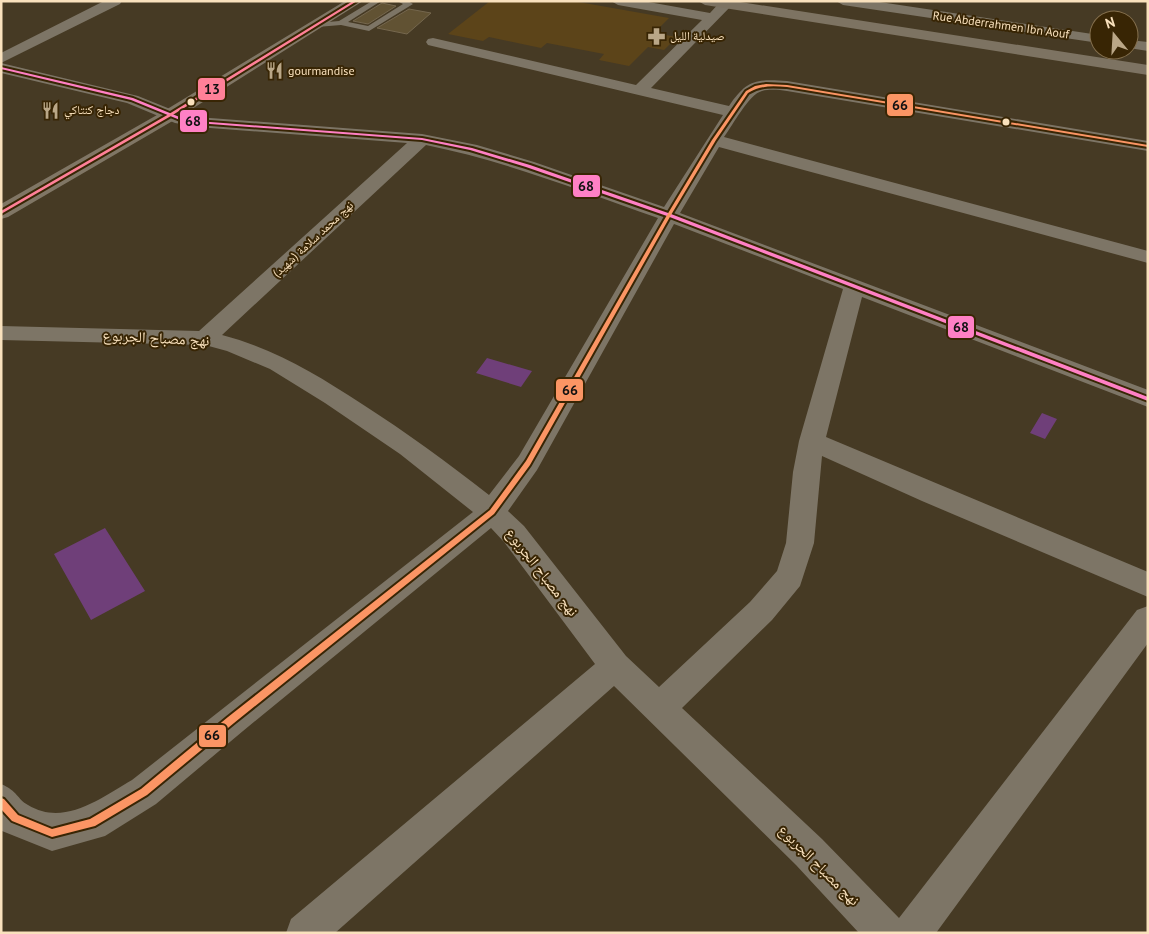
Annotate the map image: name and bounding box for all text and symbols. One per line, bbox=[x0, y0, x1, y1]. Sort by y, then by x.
street label: Rue Abderrahmen Ibn Aouf bbox=[932, 7, 1071, 42]
north arrow bbox=[1089, 10, 1139, 60]
text: N bbox=[1103, 13, 1117, 33]
pharmacy icon: صيدلية الليل bbox=[646, 26, 666, 46]
place label: صيدلية الليل bbox=[670, 28, 725, 43]
restaurant icon: gourmandise bbox=[264, 61, 284, 81]
place label: gourmandise bbox=[288, 63, 355, 78]
line badge: 13 bbox=[197, 77, 226, 101]
text: 13 bbox=[204, 80, 220, 98]
line badge: 66 bbox=[886, 93, 914, 117]
text: 66 bbox=[892, 96, 908, 114]
unlabelled marker bbox=[186, 97, 196, 107]
restaurant icon: دجاج كنتاكي bbox=[40, 100, 60, 120]
place label: دجاج كنتاكي bbox=[64, 102, 120, 120]
line badge: 68 bbox=[179, 109, 208, 133]
text: 68 bbox=[185, 112, 201, 130]
unlabelled marker bbox=[1001, 117, 1011, 127]
line badge: 68 bbox=[572, 174, 601, 198]
text: 68 bbox=[578, 177, 594, 195]
street label: نهج محمد سلامة (شهيد) bbox=[269, 197, 356, 280]
line badge: 68 bbox=[947, 315, 975, 339]
text: 68 bbox=[953, 318, 969, 336]
street label: نهج مصباح الجربوع bbox=[102, 325, 210, 351]
line badge: 66 bbox=[555, 378, 584, 402]
text: 66 bbox=[562, 381, 578, 399]
street label: نهج مصباح الجربوع bbox=[501, 524, 583, 620]
line badge: 66 bbox=[198, 724, 227, 748]
text: 66 bbox=[204, 726, 220, 744]
street label: نهج مصباح الجربوع bbox=[774, 820, 864, 910]

